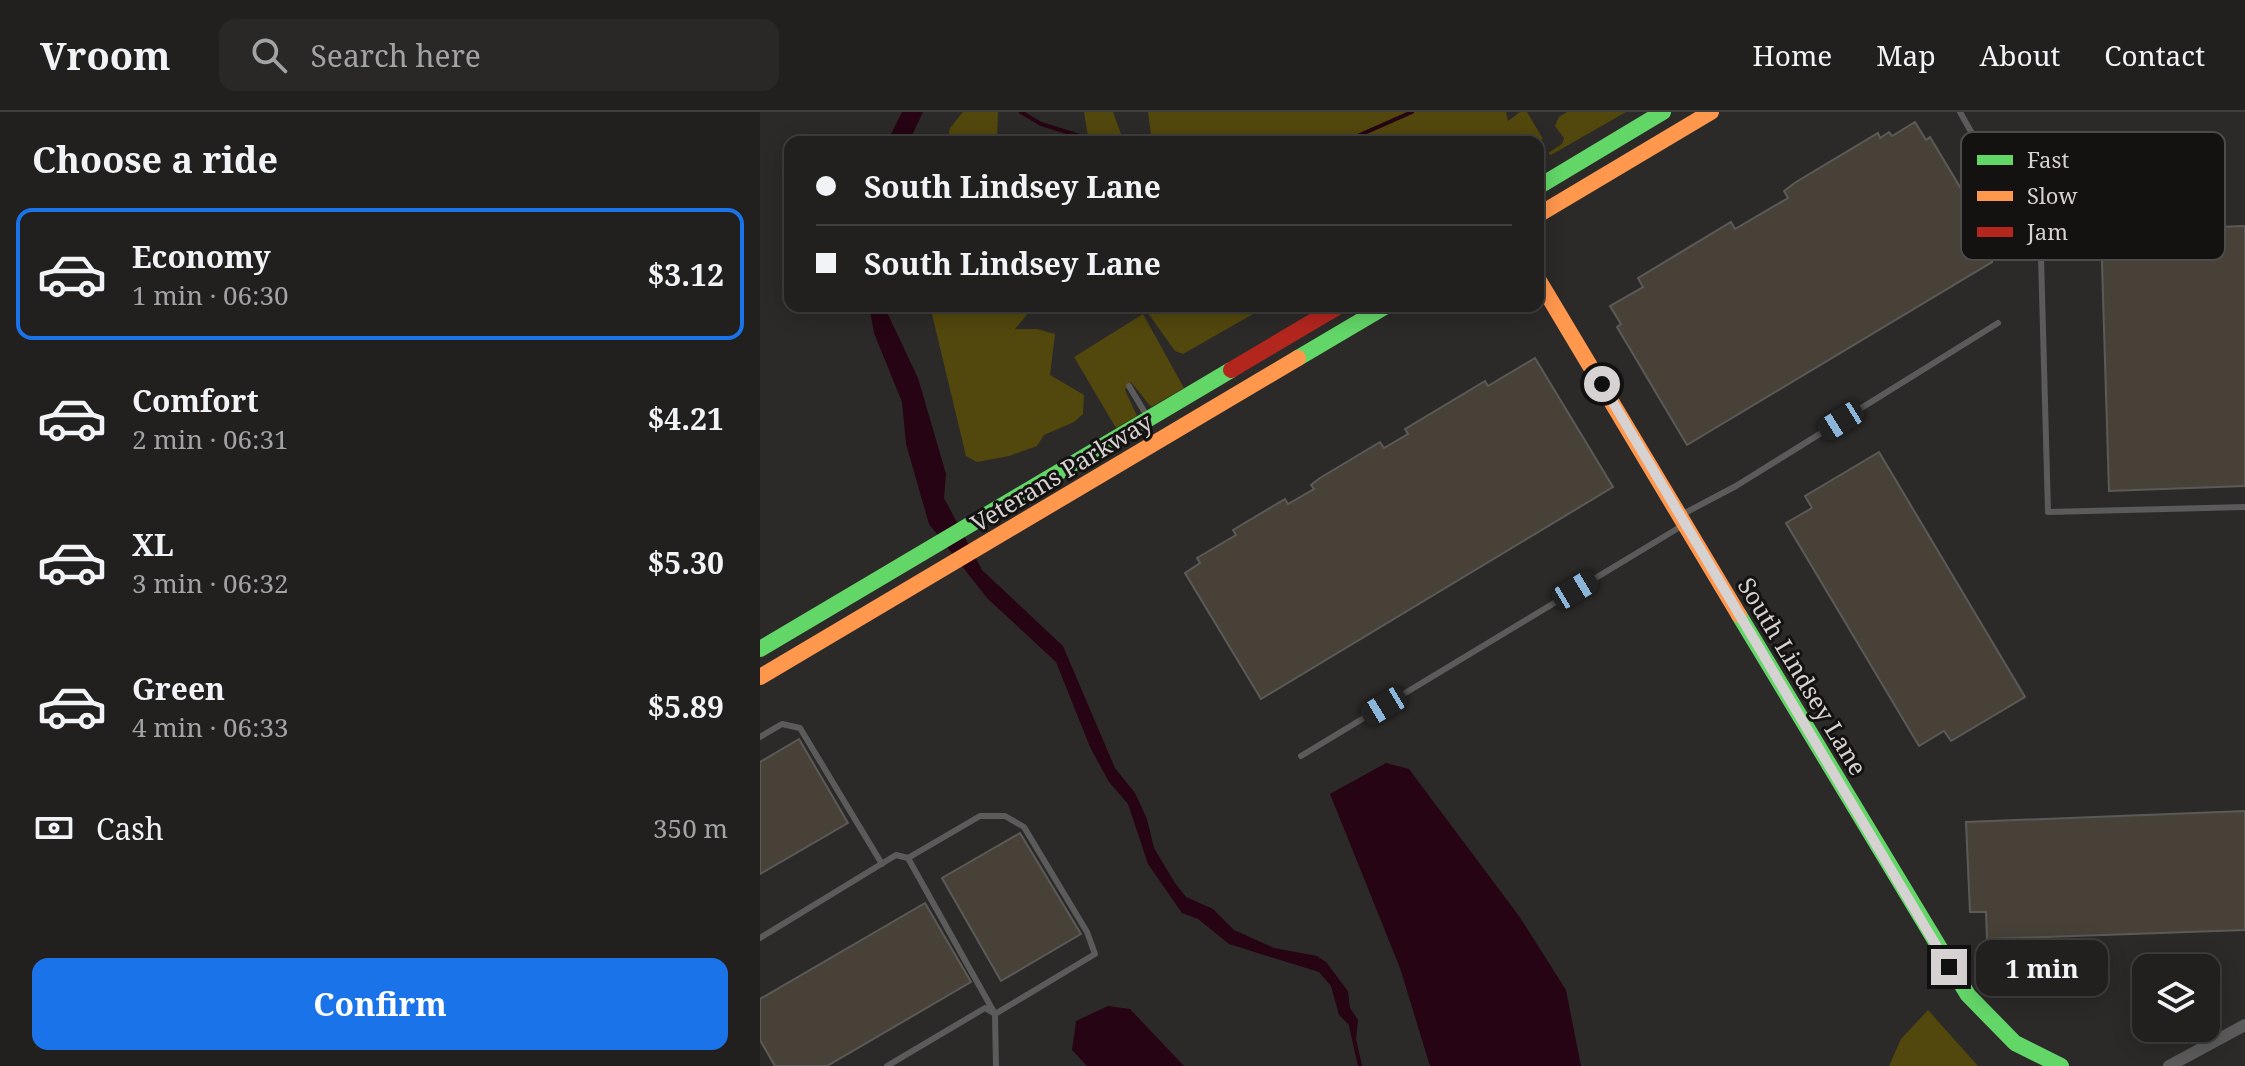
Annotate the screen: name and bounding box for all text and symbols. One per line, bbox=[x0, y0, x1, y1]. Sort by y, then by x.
search box bbox=[219, 19, 779, 91]
text: Vroom bbox=[40, 29, 171, 81]
icon: search bbox=[247, 33, 291, 77]
text: Search here bbox=[311, 35, 481, 76]
text: Home bbox=[1753, 36, 1832, 74]
text: Map bbox=[1876, 36, 1936, 74]
text: About bbox=[1980, 36, 2060, 74]
text: Contact bbox=[2104, 36, 2205, 74]
legend bbox=[1961, 132, 2225, 260]
text: Choose a ride bbox=[32, 135, 278, 184]
text: Fast bbox=[2027, 144, 2069, 174]
text: South Lindsey Lane bbox=[864, 166, 1161, 207]
text: Slow bbox=[2027, 180, 2077, 210]
text: Jam bbox=[2026, 216, 2068, 246]
text: Economy bbox=[132, 236, 271, 277]
icon: car bbox=[36, 238, 108, 310]
text: South Lindsey Lane bbox=[864, 243, 1161, 284]
text: $3.12 bbox=[647, 254, 724, 295]
text: 1 min · 06:30 bbox=[132, 277, 289, 313]
route start bbox=[1584, 366, 1620, 402]
text: Comfort bbox=[132, 380, 259, 421]
icon: car bbox=[36, 382, 108, 454]
text: $4.21 bbox=[647, 398, 724, 439]
car bbox=[1814, 398, 1868, 444]
street label: Veterans Parkway bbox=[964, 404, 1158, 539]
text: 2 min · 06:31 bbox=[132, 421, 289, 457]
text: XL bbox=[132, 524, 174, 565]
icon: car bbox=[36, 526, 108, 598]
text: $5.30 bbox=[647, 542, 724, 583]
text: 3 min · 06:32 bbox=[132, 565, 289, 601]
car bbox=[1548, 567, 1602, 613]
street label: South Lindsey Lane bbox=[1731, 571, 1875, 781]
text: Green bbox=[132, 668, 225, 709]
icon: car bbox=[36, 670, 108, 742]
car bbox=[1357, 683, 1411, 729]
text: $5.89 bbox=[647, 686, 724, 727]
text: 4 min · 06:33 bbox=[132, 709, 289, 745]
icon: cash bbox=[32, 806, 76, 850]
text: Cash bbox=[96, 808, 164, 849]
text: 350 m bbox=[653, 810, 728, 846]
callout: 1 min bbox=[1977, 939, 2109, 995]
route end bbox=[1931, 949, 1967, 985]
text: 1 min bbox=[2005, 950, 2079, 986]
map controls bbox=[2132, 954, 2220, 1042]
button: layers bbox=[2132, 954, 2220, 1042]
button: Confirm bbox=[32, 958, 728, 1050]

